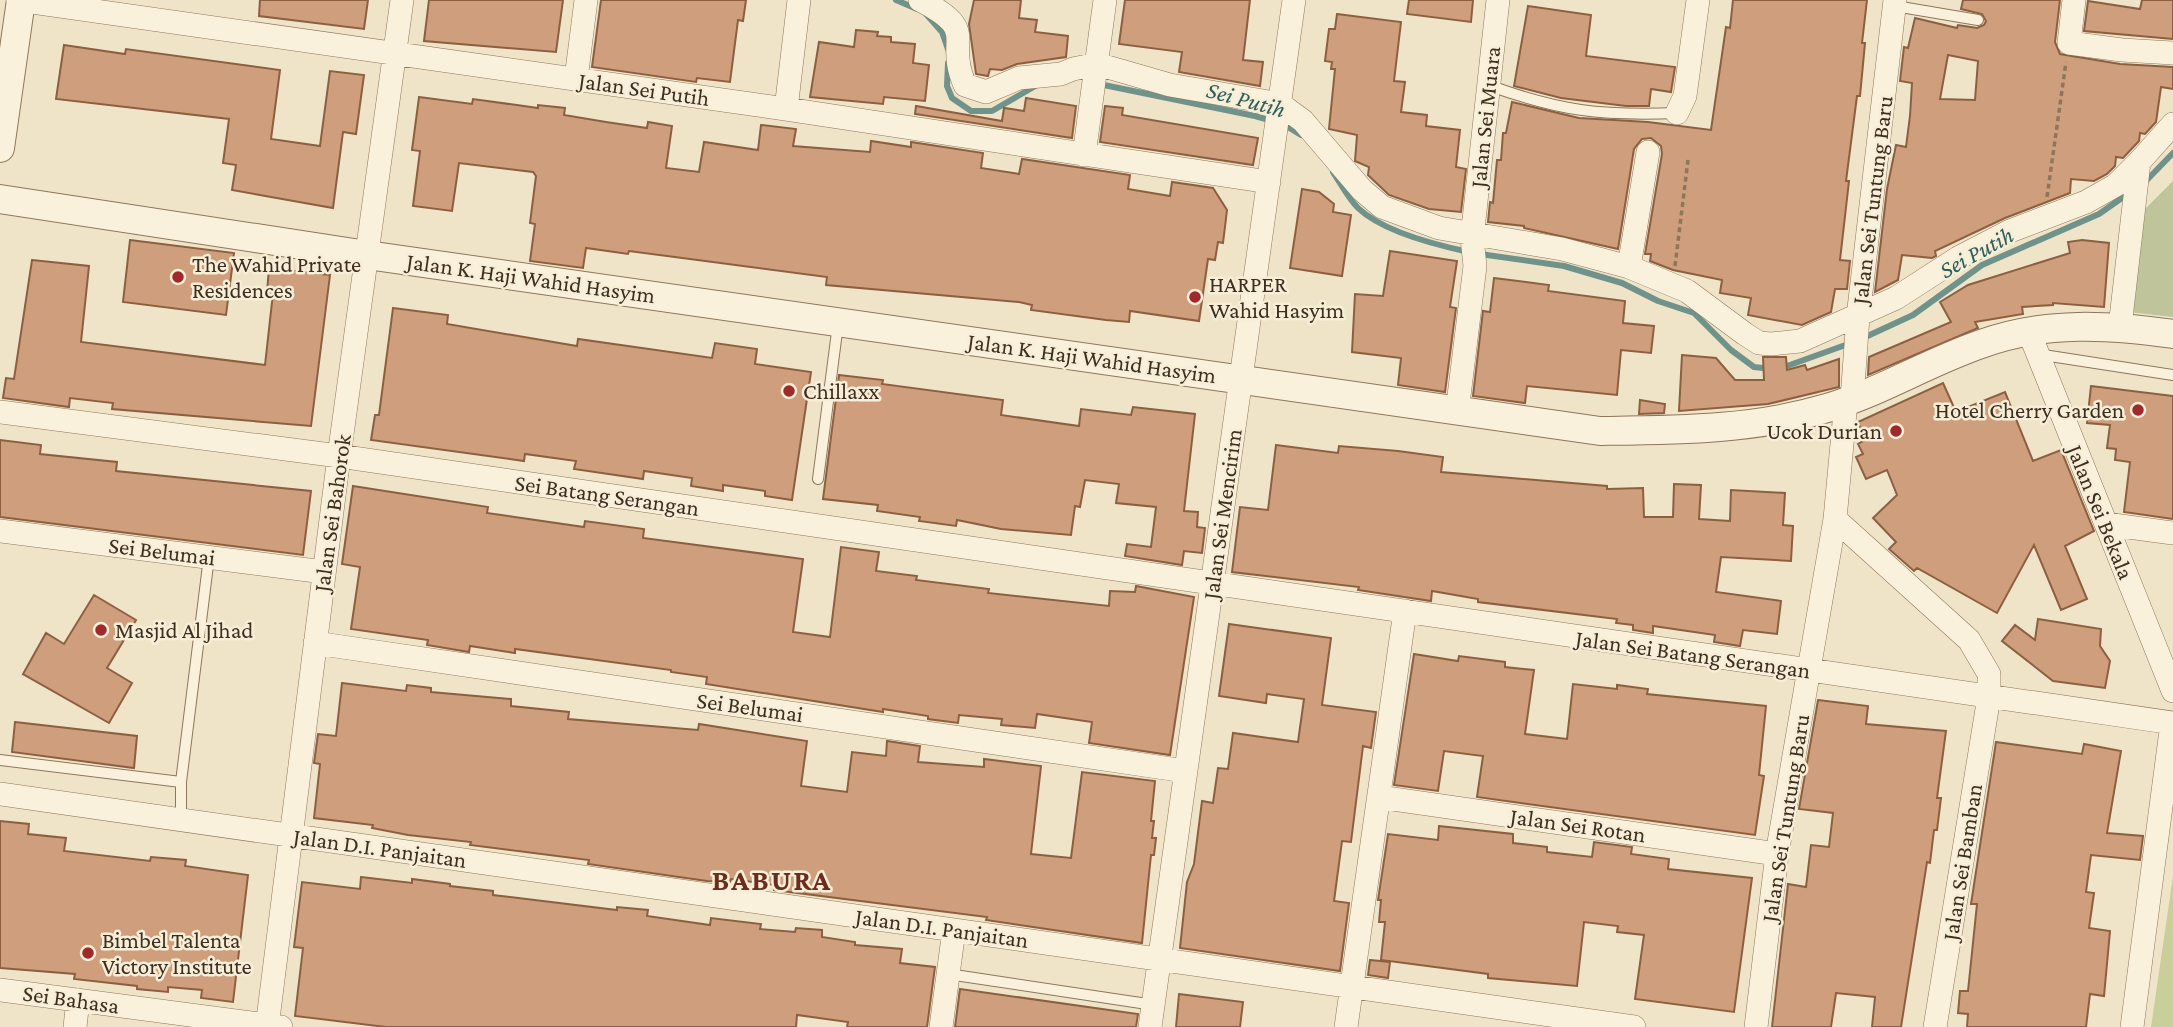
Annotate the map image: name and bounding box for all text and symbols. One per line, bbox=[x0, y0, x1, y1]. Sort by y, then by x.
street label: Jalan Sei Muara bbox=[1464, 45, 1505, 191]
street label: Jalan Sei Putih bbox=[575, 67, 711, 111]
water label: Sei Putih bbox=[1204, 76, 1288, 122]
street label: Jalan Sei Tuntung Baru bbox=[1846, 94, 1898, 308]
water label: Sei Putih bbox=[1934, 221, 2018, 283]
street label: Jalan K. Haji Wahid Hasyim bbox=[403, 247, 657, 308]
place label: The Wahid Private Residences bbox=[192, 251, 361, 303]
marker: The Wahid Private Residences bbox=[170, 269, 186, 285]
place label: HARPER Wahid Hasyim bbox=[1209, 271, 1344, 323]
marker: HARPER Wahid Hasyim bbox=[1187, 289, 1203, 305]
street label: Jalan K. Haji Wahid Hasyim bbox=[964, 327, 1218, 388]
place label: Chillaxx bbox=[803, 378, 879, 404]
marker: Chillaxx bbox=[781, 383, 797, 399]
place label: Hotel Cherry Garden bbox=[1935, 397, 2124, 423]
marker: Hotel Cherry Garden bbox=[2130, 402, 2146, 418]
place label: Ucok Durian bbox=[1767, 418, 1882, 444]
marker: Ucok Durian bbox=[1888, 423, 1904, 439]
street label: Jalan Sei Mencirim bbox=[1197, 427, 1247, 603]
street label: Jalan Sei Bahorok bbox=[308, 432, 356, 596]
street label: Jalan Sei Bekala bbox=[2061, 439, 2140, 583]
street label: Sei Batang Serangan bbox=[513, 469, 701, 521]
street label: Sei Belumai bbox=[107, 532, 217, 570]
place label: Masjid Al Jihad bbox=[115, 617, 253, 643]
marker: Masjid Al Jihad bbox=[93, 622, 109, 638]
street label: Jalan Sei Batang Serangan bbox=[1572, 624, 1812, 683]
street label: Sei Belumai bbox=[695, 687, 805, 727]
street label: Jalan Sei Tuntung Baru bbox=[1755, 712, 1814, 926]
street label: Jalan Sei Bamban bbox=[1936, 782, 1987, 944]
street label: Jalan Sei Rotan bbox=[1507, 802, 1647, 847]
street label: Jalan D.I. Panjaitan bbox=[290, 823, 468, 873]
district label: BABURA bbox=[712, 863, 832, 896]
street label: Jalan D.I. Panjaitan bbox=[852, 903, 1030, 953]
place label: Bimbel Talenta Victory Institute bbox=[102, 927, 252, 979]
marker: Bimbel Talenta Victory Institute bbox=[80, 945, 96, 961]
street label: Sei Bahasa bbox=[21, 979, 121, 1019]

